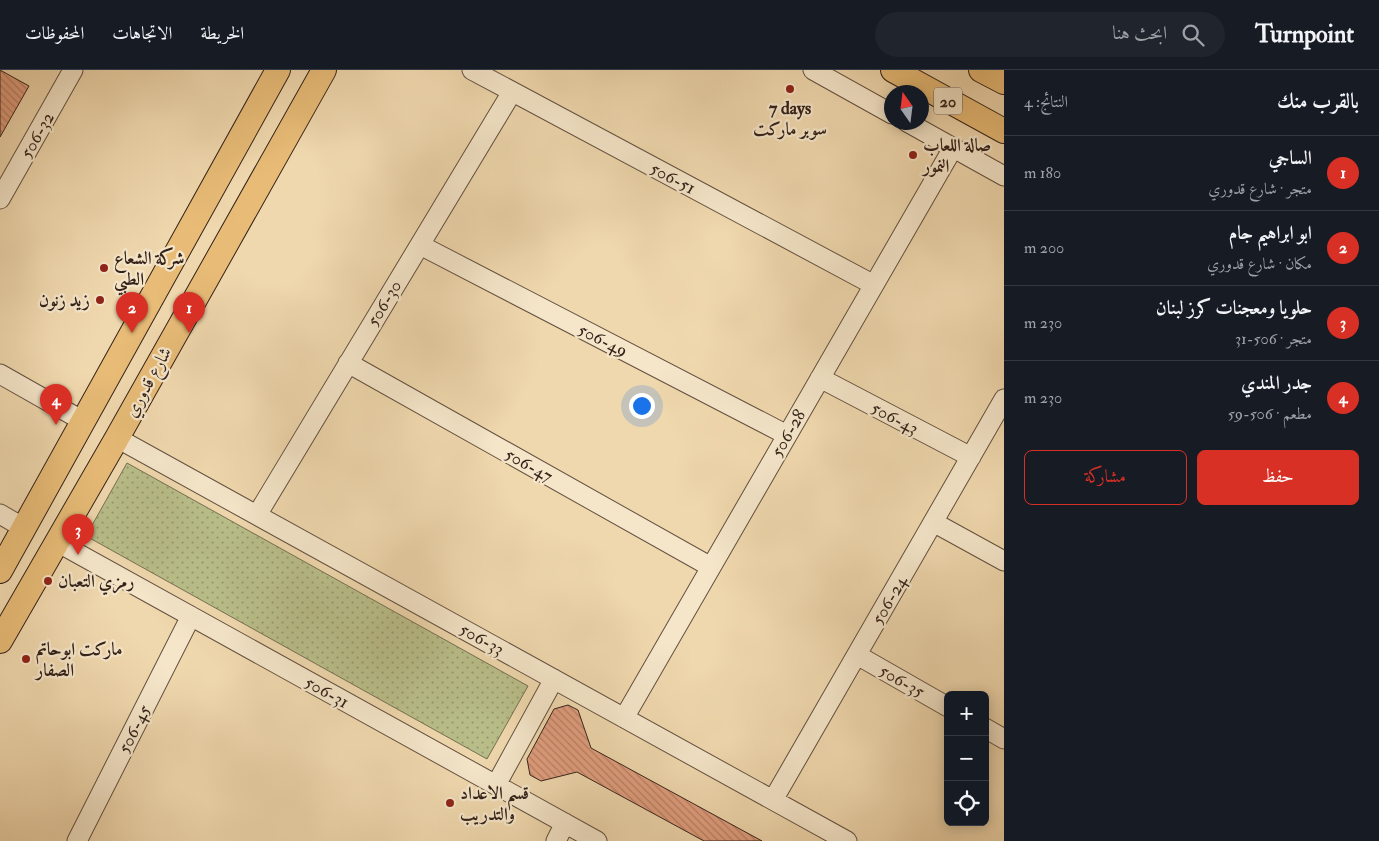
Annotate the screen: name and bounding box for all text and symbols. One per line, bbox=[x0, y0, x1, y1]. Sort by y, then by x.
search box bbox=[875, 12, 1225, 57]
text: Turnpoint bbox=[1255, 19, 1354, 50]
text: ابحث هنا bbox=[1112, 21, 1167, 45]
icon: search bbox=[1179, 21, 1207, 49]
text: المحفوظات bbox=[25, 22, 84, 45]
text: الاتجاهات bbox=[112, 22, 172, 45]
text: الخريطة bbox=[200, 22, 244, 45]
marker: 7 days سوبر ماركت bbox=[784, 83, 796, 95]
north arrow bbox=[884, 85, 929, 130]
road number: 20 bbox=[934, 88, 962, 114]
text: بالقرب منك bbox=[1277, 88, 1359, 115]
text: النتائج: 4 bbox=[1024, 92, 1068, 112]
place label: 7 days سوبر ماركت bbox=[753, 97, 827, 141]
street label: 506-32 bbox=[15, 108, 60, 163]
place label: صالة اللعاب النمور bbox=[921, 134, 991, 178]
text: الساجي bbox=[1269, 146, 1312, 170]
marker: صالة اللعاب النمور bbox=[907, 149, 919, 161]
street label: 506-51 bbox=[646, 157, 699, 200]
text: 180 m bbox=[1024, 163, 1061, 183]
text: 1 bbox=[1340, 163, 1346, 183]
text: متجر · شارع قدوري bbox=[1208, 179, 1312, 199]
text: ابو ابراهيم جام bbox=[1229, 221, 1312, 245]
text: 200 m bbox=[1024, 238, 1064, 258]
text: 2 bbox=[1339, 238, 1347, 258]
place label: شركة الشعاع الطبي bbox=[114, 247, 185, 296]
text: مكان · شارع قدوري bbox=[1207, 254, 1312, 274]
marker: شركة الشعاع الطبي bbox=[98, 262, 110, 274]
street label: 506-30 bbox=[362, 276, 407, 331]
place label: زيد زنون bbox=[39, 289, 90, 312]
pin: 2 bbox=[116, 292, 148, 333]
pin: 1 bbox=[173, 292, 205, 333]
marker: زيد زنون bbox=[94, 294, 106, 306]
text: حلويا ومعجنات كرز لبنان bbox=[1156, 296, 1312, 320]
text: 230 m bbox=[1024, 313, 1062, 333]
text: 3 bbox=[1340, 313, 1346, 333]
street label: 506-49 bbox=[574, 318, 631, 363]
text: متجر · 506-31 bbox=[1235, 329, 1312, 349]
street label: شارع قدوري bbox=[120, 343, 180, 423]
text: جدر المندي bbox=[1241, 371, 1312, 395]
pin: 4 bbox=[40, 384, 72, 425]
text: 230 m bbox=[1024, 388, 1062, 408]
text: 4 bbox=[1339, 388, 1347, 408]
your location bbox=[629, 393, 655, 419]
street label: 506-43 bbox=[867, 396, 922, 440]
text: مطعم · 506-59 bbox=[1228, 404, 1312, 424]
street label: 506-28 bbox=[766, 405, 811, 461]
street label: 506-47 bbox=[501, 443, 557, 488]
button: مشاركة bbox=[1024, 450, 1187, 505]
button: حفظ bbox=[1197, 450, 1359, 505]
pin: 3 bbox=[62, 514, 94, 555]
place label: رمزي التعبان bbox=[58, 570, 134, 596]
street label: 506-24 bbox=[866, 571, 913, 629]
marker: رمزي التعبان bbox=[42, 575, 54, 587]
street label: 506-33 bbox=[455, 618, 508, 661]
place label: ماركت ابوحاتم الصفار bbox=[34, 638, 122, 682]
marker: ماركت ابوحاتم الصفار bbox=[20, 653, 32, 665]
street label: 506-35 bbox=[875, 659, 929, 704]
street label: 506-31 bbox=[301, 671, 353, 714]
map controls bbox=[944, 691, 989, 826]
button: + bbox=[944, 691, 989, 736]
street label: 506-45 bbox=[113, 701, 156, 757]
button: − bbox=[944, 736, 989, 781]
button: locate bbox=[944, 781, 989, 826]
place label: قسم الاعداد والتدريب bbox=[460, 782, 529, 826]
marker: قسم الاعداد والتدريب bbox=[444, 797, 456, 809]

